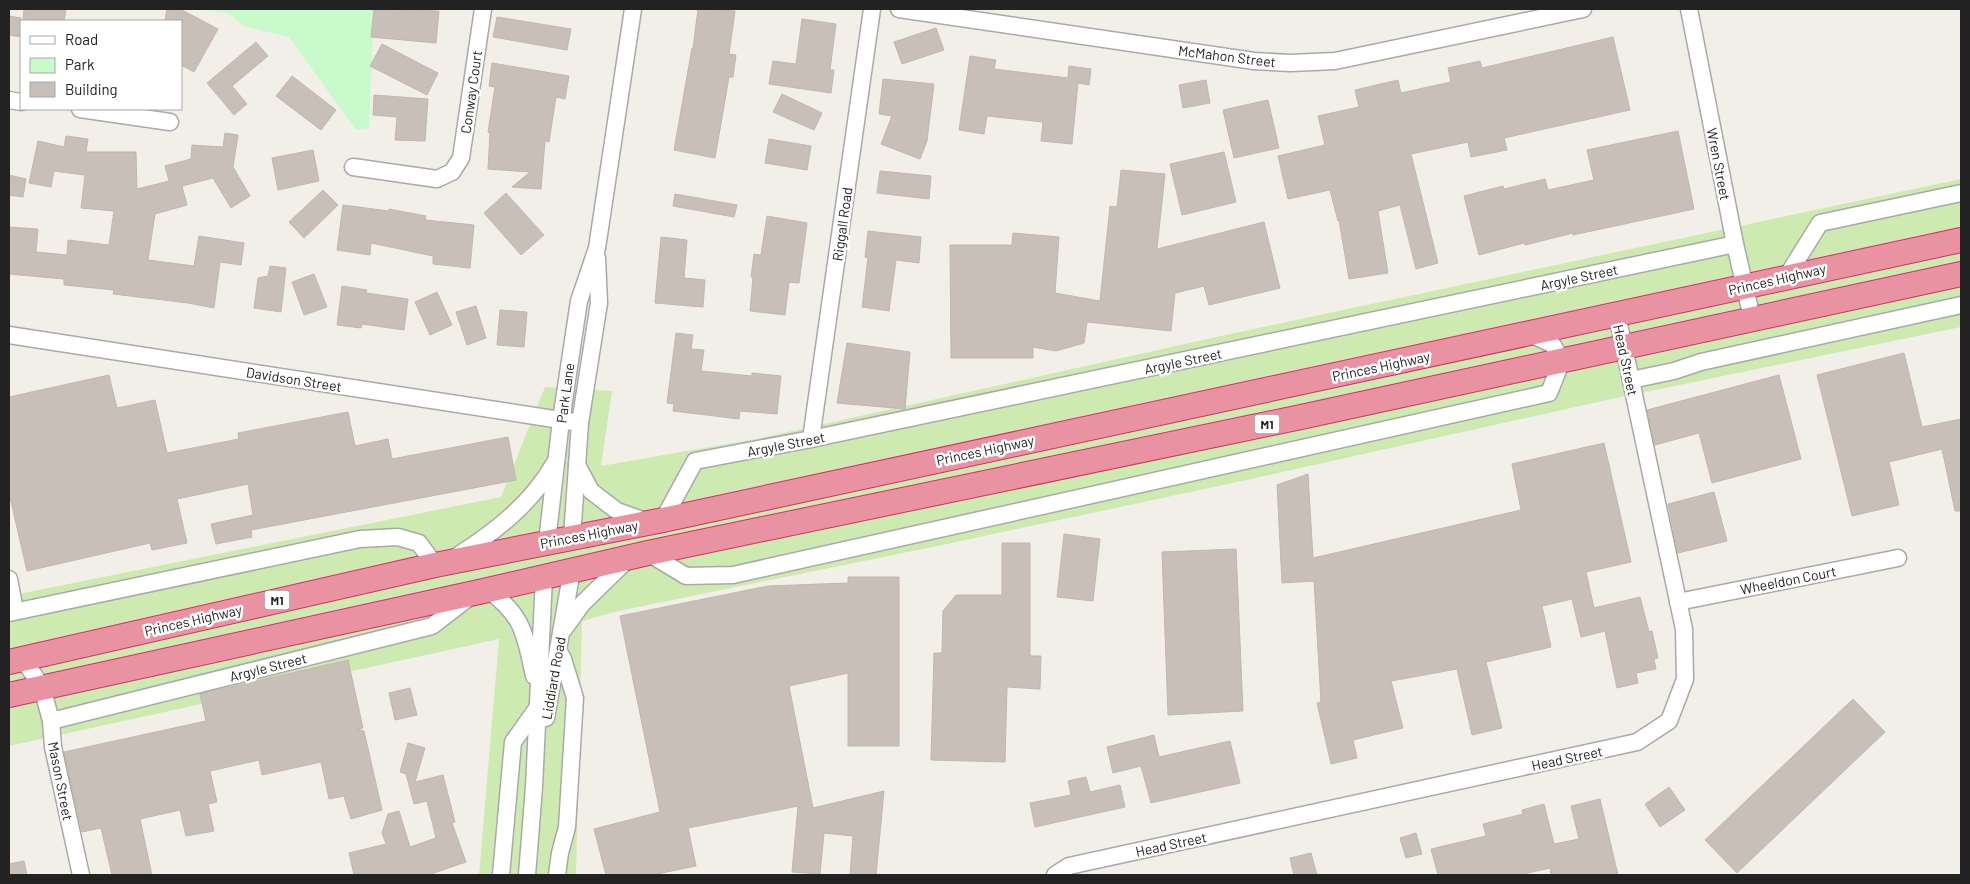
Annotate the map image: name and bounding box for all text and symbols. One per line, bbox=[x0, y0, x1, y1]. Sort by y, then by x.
legend bbox=[20, 20, 182, 110]
text: Road bbox=[65, 30, 98, 48]
street label: McMahon Street bbox=[1177, 42, 1277, 70]
street label: Conway Court bbox=[457, 49, 485, 135]
text: Park bbox=[65, 55, 95, 73]
text: Building bbox=[65, 80, 118, 98]
street label: Wren Street bbox=[1704, 126, 1734, 202]
street label: Riggall Road bbox=[828, 186, 856, 262]
street label: Princes Highway bbox=[1727, 259, 1828, 298]
street label: Argyle Street bbox=[1539, 260, 1619, 294]
street label: Head Street bbox=[1610, 323, 1642, 397]
street label: Argyle Street bbox=[1143, 344, 1223, 378]
street label: Princes Highway bbox=[1331, 347, 1432, 385]
street label: Park Lane bbox=[552, 362, 578, 424]
street label: Davidson Street bbox=[245, 363, 343, 395]
road number: M1 bbox=[1254, 414, 1280, 434]
street label: Argyle Street bbox=[746, 428, 826, 460]
street label: Princes Highway bbox=[935, 431, 1036, 469]
street label: Princes Highway bbox=[538, 516, 640, 552]
street label: Wheeldon Court bbox=[1739, 562, 1837, 598]
road number: M1 bbox=[264, 590, 290, 610]
street label: Princes Highway bbox=[143, 600, 244, 639]
street label: Liddiard Road bbox=[537, 635, 569, 721]
street label: Argyle Street bbox=[228, 649, 308, 685]
street label: Mason Street bbox=[45, 740, 77, 822]
street label: Head Street bbox=[1530, 742, 1604, 774]
street label: Head Street bbox=[1134, 828, 1208, 860]

